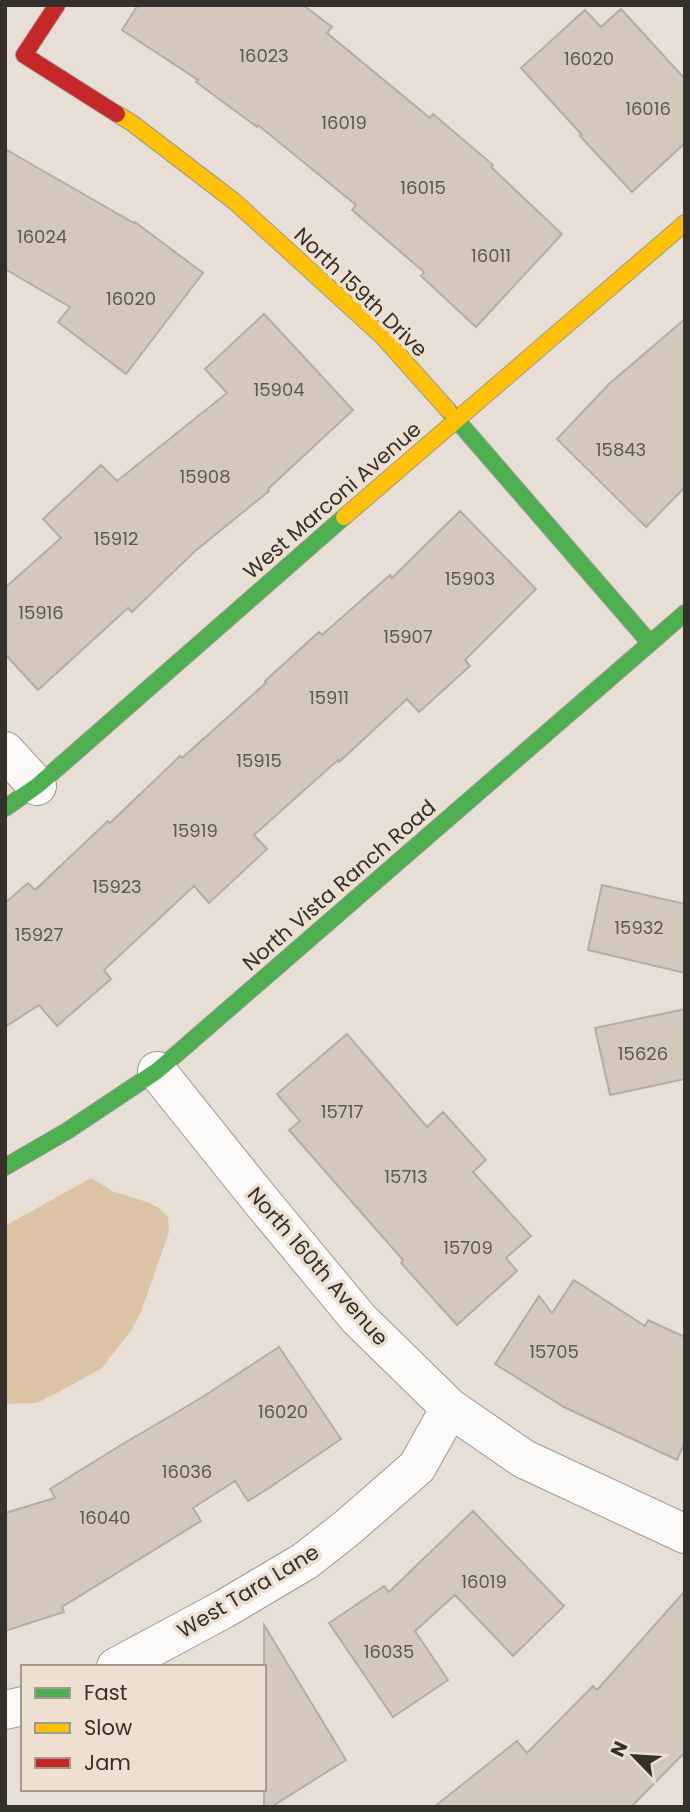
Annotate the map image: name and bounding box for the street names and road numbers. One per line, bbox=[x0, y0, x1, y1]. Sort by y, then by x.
street label: North 159th Drive bbox=[288, 221, 434, 363]
street label: West Marconi Avenue bbox=[237, 415, 427, 585]
street label: North Vista Ranch Road bbox=[236, 793, 442, 977]
street label: North 160th Avenue bbox=[241, 1180, 395, 1352]
street label: West Tara Lane bbox=[172, 1537, 324, 1645]

